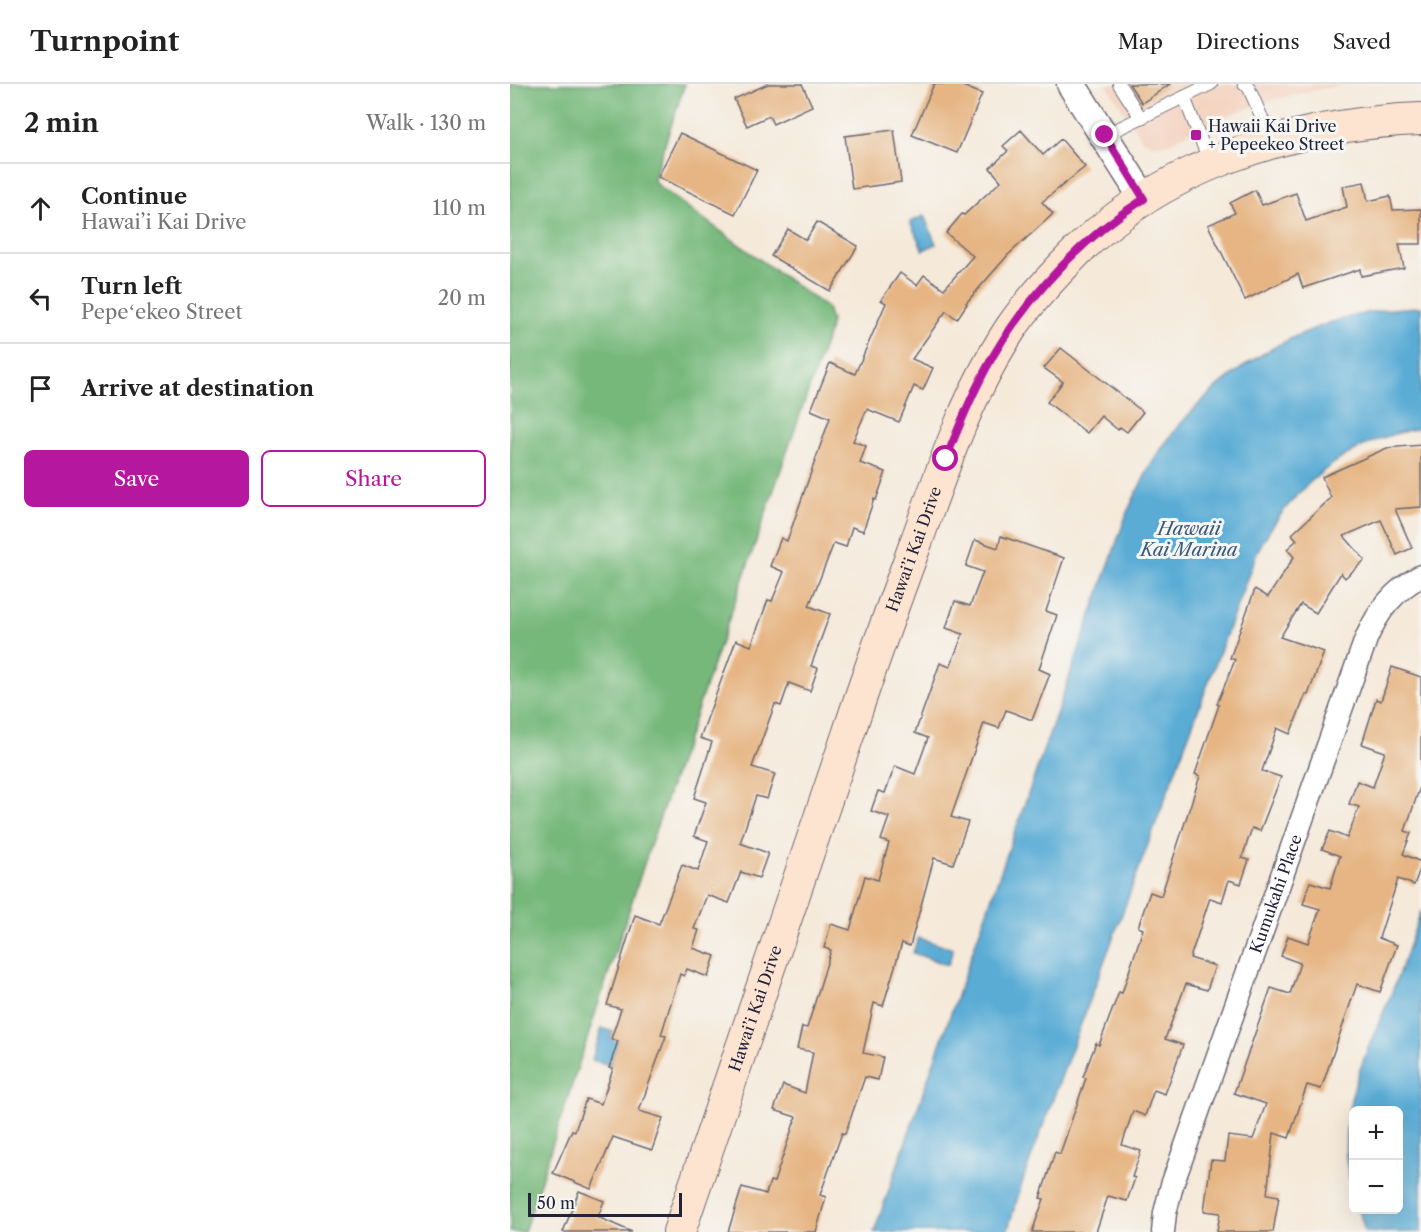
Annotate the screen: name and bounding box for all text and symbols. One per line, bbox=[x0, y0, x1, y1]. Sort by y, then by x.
text: Turnpoint bbox=[30, 24, 179, 58]
text: Map bbox=[1118, 29, 1163, 54]
text: Directions bbox=[1196, 29, 1300, 54]
text: Saved bbox=[1333, 29, 1391, 54]
text: 2 min bbox=[24, 107, 99, 139]
text: Walk · 130 m bbox=[366, 111, 486, 135]
place label: Hawaii Kai Drive + Pepeekeo Street bbox=[1208, 116, 1344, 154]
route end bbox=[1091, 121, 1117, 147]
marker: Hawaii Kai Drive + Pepeekeo Street bbox=[1189, 128, 1203, 142]
text: Continue bbox=[81, 183, 187, 210]
icon: ahead bbox=[24, 192, 57, 225]
text: 110 m bbox=[433, 196, 486, 220]
text: Hawai’i Kai Drive bbox=[81, 210, 246, 234]
text: Turn left bbox=[81, 273, 182, 300]
icon: left bbox=[24, 282, 57, 315]
text: 20 m bbox=[438, 286, 486, 310]
text: Pepeʻekeo Street bbox=[81, 300, 243, 324]
icon: arrive bbox=[24, 372, 57, 405]
text: Arrive at destination bbox=[81, 375, 314, 402]
route start bbox=[932, 445, 958, 471]
button: Save bbox=[24, 450, 249, 507]
button: Share bbox=[261, 450, 486, 507]
street label: Hawai’i Kai Drive bbox=[882, 483, 945, 615]
water label: Hawaii Kai Marina bbox=[1139, 518, 1238, 561]
street label: Kumukahi Place bbox=[1245, 832, 1306, 956]
street label: Hawai’i Kai Drive bbox=[724, 943, 786, 1074]
map controls bbox=[1349, 1106, 1403, 1214]
button: + bbox=[1349, 1106, 1403, 1160]
button: − bbox=[1349, 1160, 1403, 1214]
scale bar bbox=[528, 1190, 682, 1218]
text: 50 m bbox=[537, 1193, 575, 1213]

